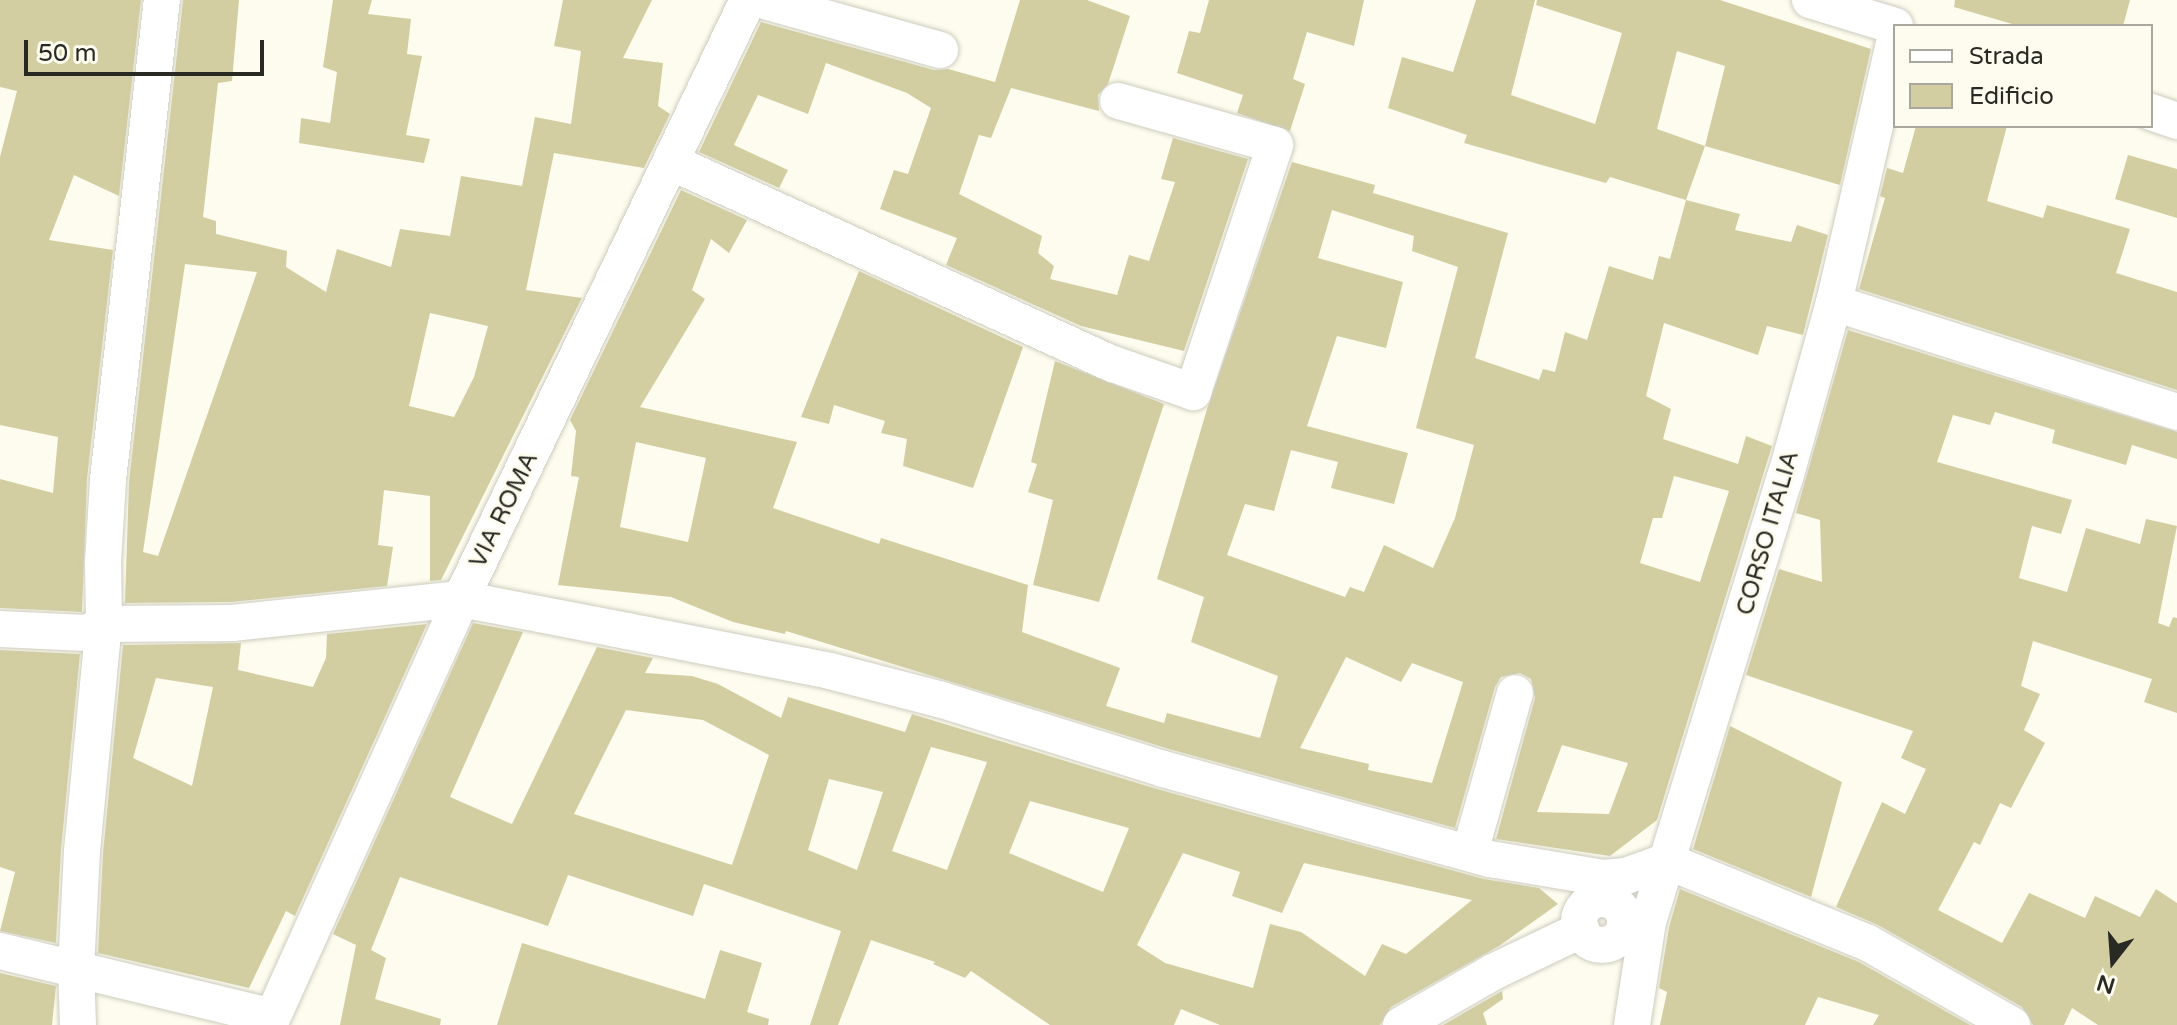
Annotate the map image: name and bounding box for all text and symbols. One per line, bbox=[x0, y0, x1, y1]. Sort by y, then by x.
scale bar bbox=[28, 24, 268, 74]
legend bbox=[1893, 24, 2153, 128]
text: 50 m bbox=[38, 39, 96, 68]
text: Strada bbox=[1969, 42, 2044, 71]
text: Edificio bbox=[1969, 82, 2054, 111]
street label: VIA ROMA bbox=[464, 447, 544, 573]
street label: CORSO ITALIA bbox=[1731, 447, 1805, 619]
north arrow bbox=[2073, 921, 2153, 1001]
text: N bbox=[2094, 969, 2118, 999]

